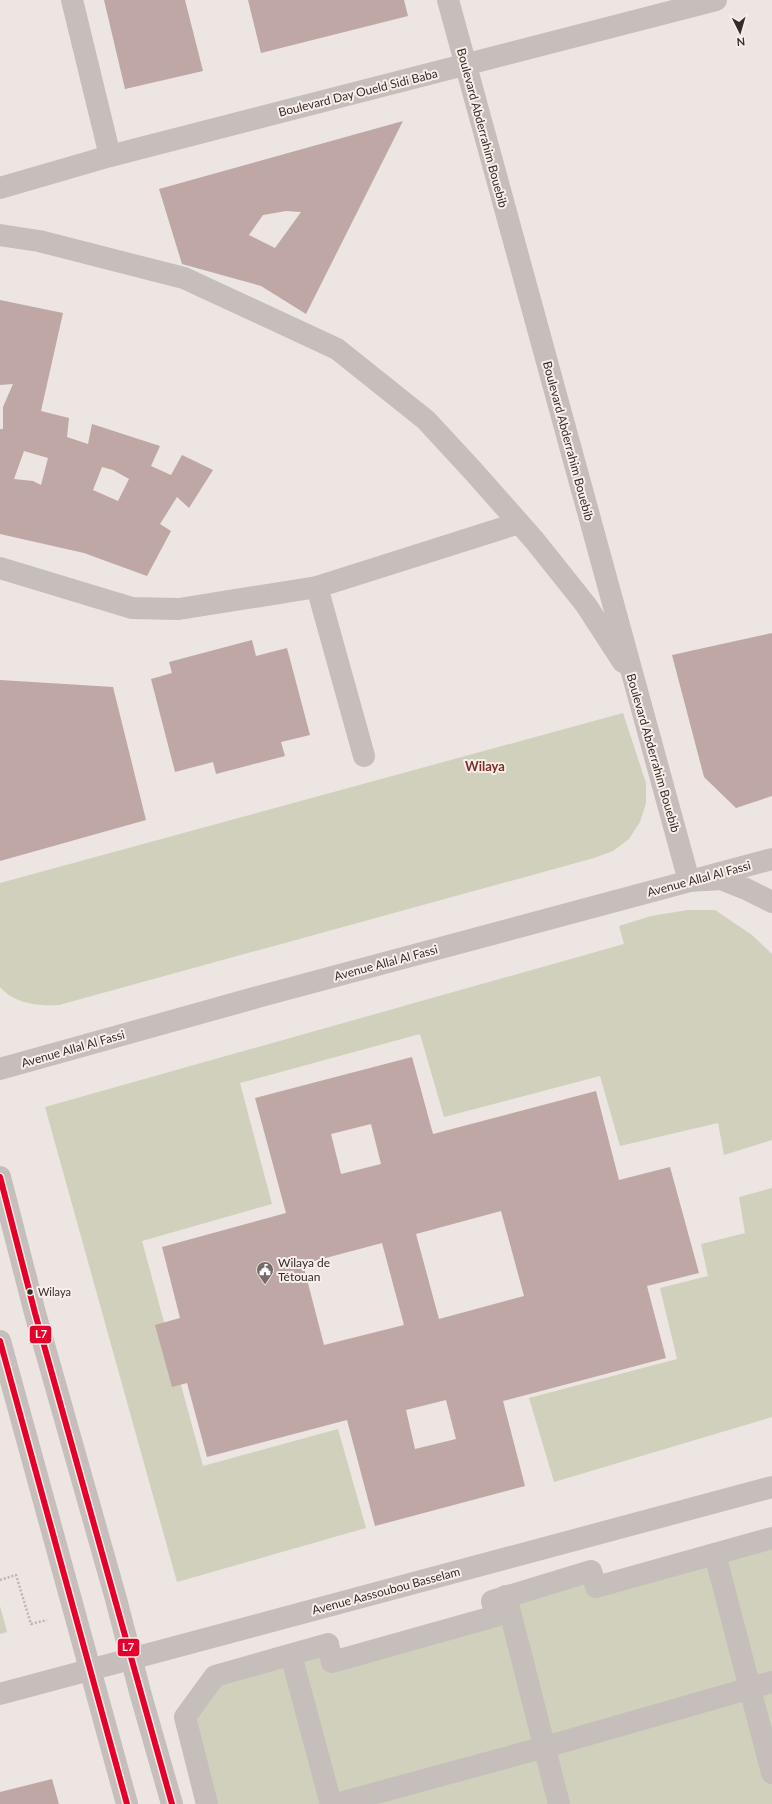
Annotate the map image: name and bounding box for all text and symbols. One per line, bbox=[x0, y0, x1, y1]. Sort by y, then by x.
north arrow bbox=[720, 12, 760, 52]
text: N bbox=[736, 36, 746, 49]
street label: Boulevard Abderrahim Bouebib bbox=[454, 46, 511, 210]
street label: Boulevard Day Oueld Sidi Baba bbox=[277, 65, 439, 120]
street label: Boulevard Abderrahim Bouebib bbox=[540, 359, 597, 523]
street label: Boulevard Abderrahim Bouebib bbox=[624, 672, 683, 834]
district label: Wilaya bbox=[465, 758, 505, 774]
street label: Avenue Allal Al Fassi bbox=[645, 857, 753, 900]
street label: Avenue Allal Al Fassi bbox=[332, 941, 440, 984]
street label: Avenue Allal Al Fassi bbox=[19, 1027, 126, 1070]
place label: Wilaya de Tétouan bbox=[278, 1255, 330, 1284]
public building icon: Wilaya de Tétouan bbox=[255, 1260, 275, 1285]
place label: Wilaya bbox=[38, 1285, 71, 1298]
marker: Wilaya bbox=[25, 1287, 35, 1297]
line badge: L7 bbox=[29, 1325, 52, 1344]
text: L7 bbox=[35, 1327, 47, 1340]
street label: Avenue Aassoubou Basselam bbox=[310, 1563, 462, 1618]
line badge: L7 bbox=[117, 1638, 140, 1657]
text: L7 bbox=[122, 1640, 134, 1653]

